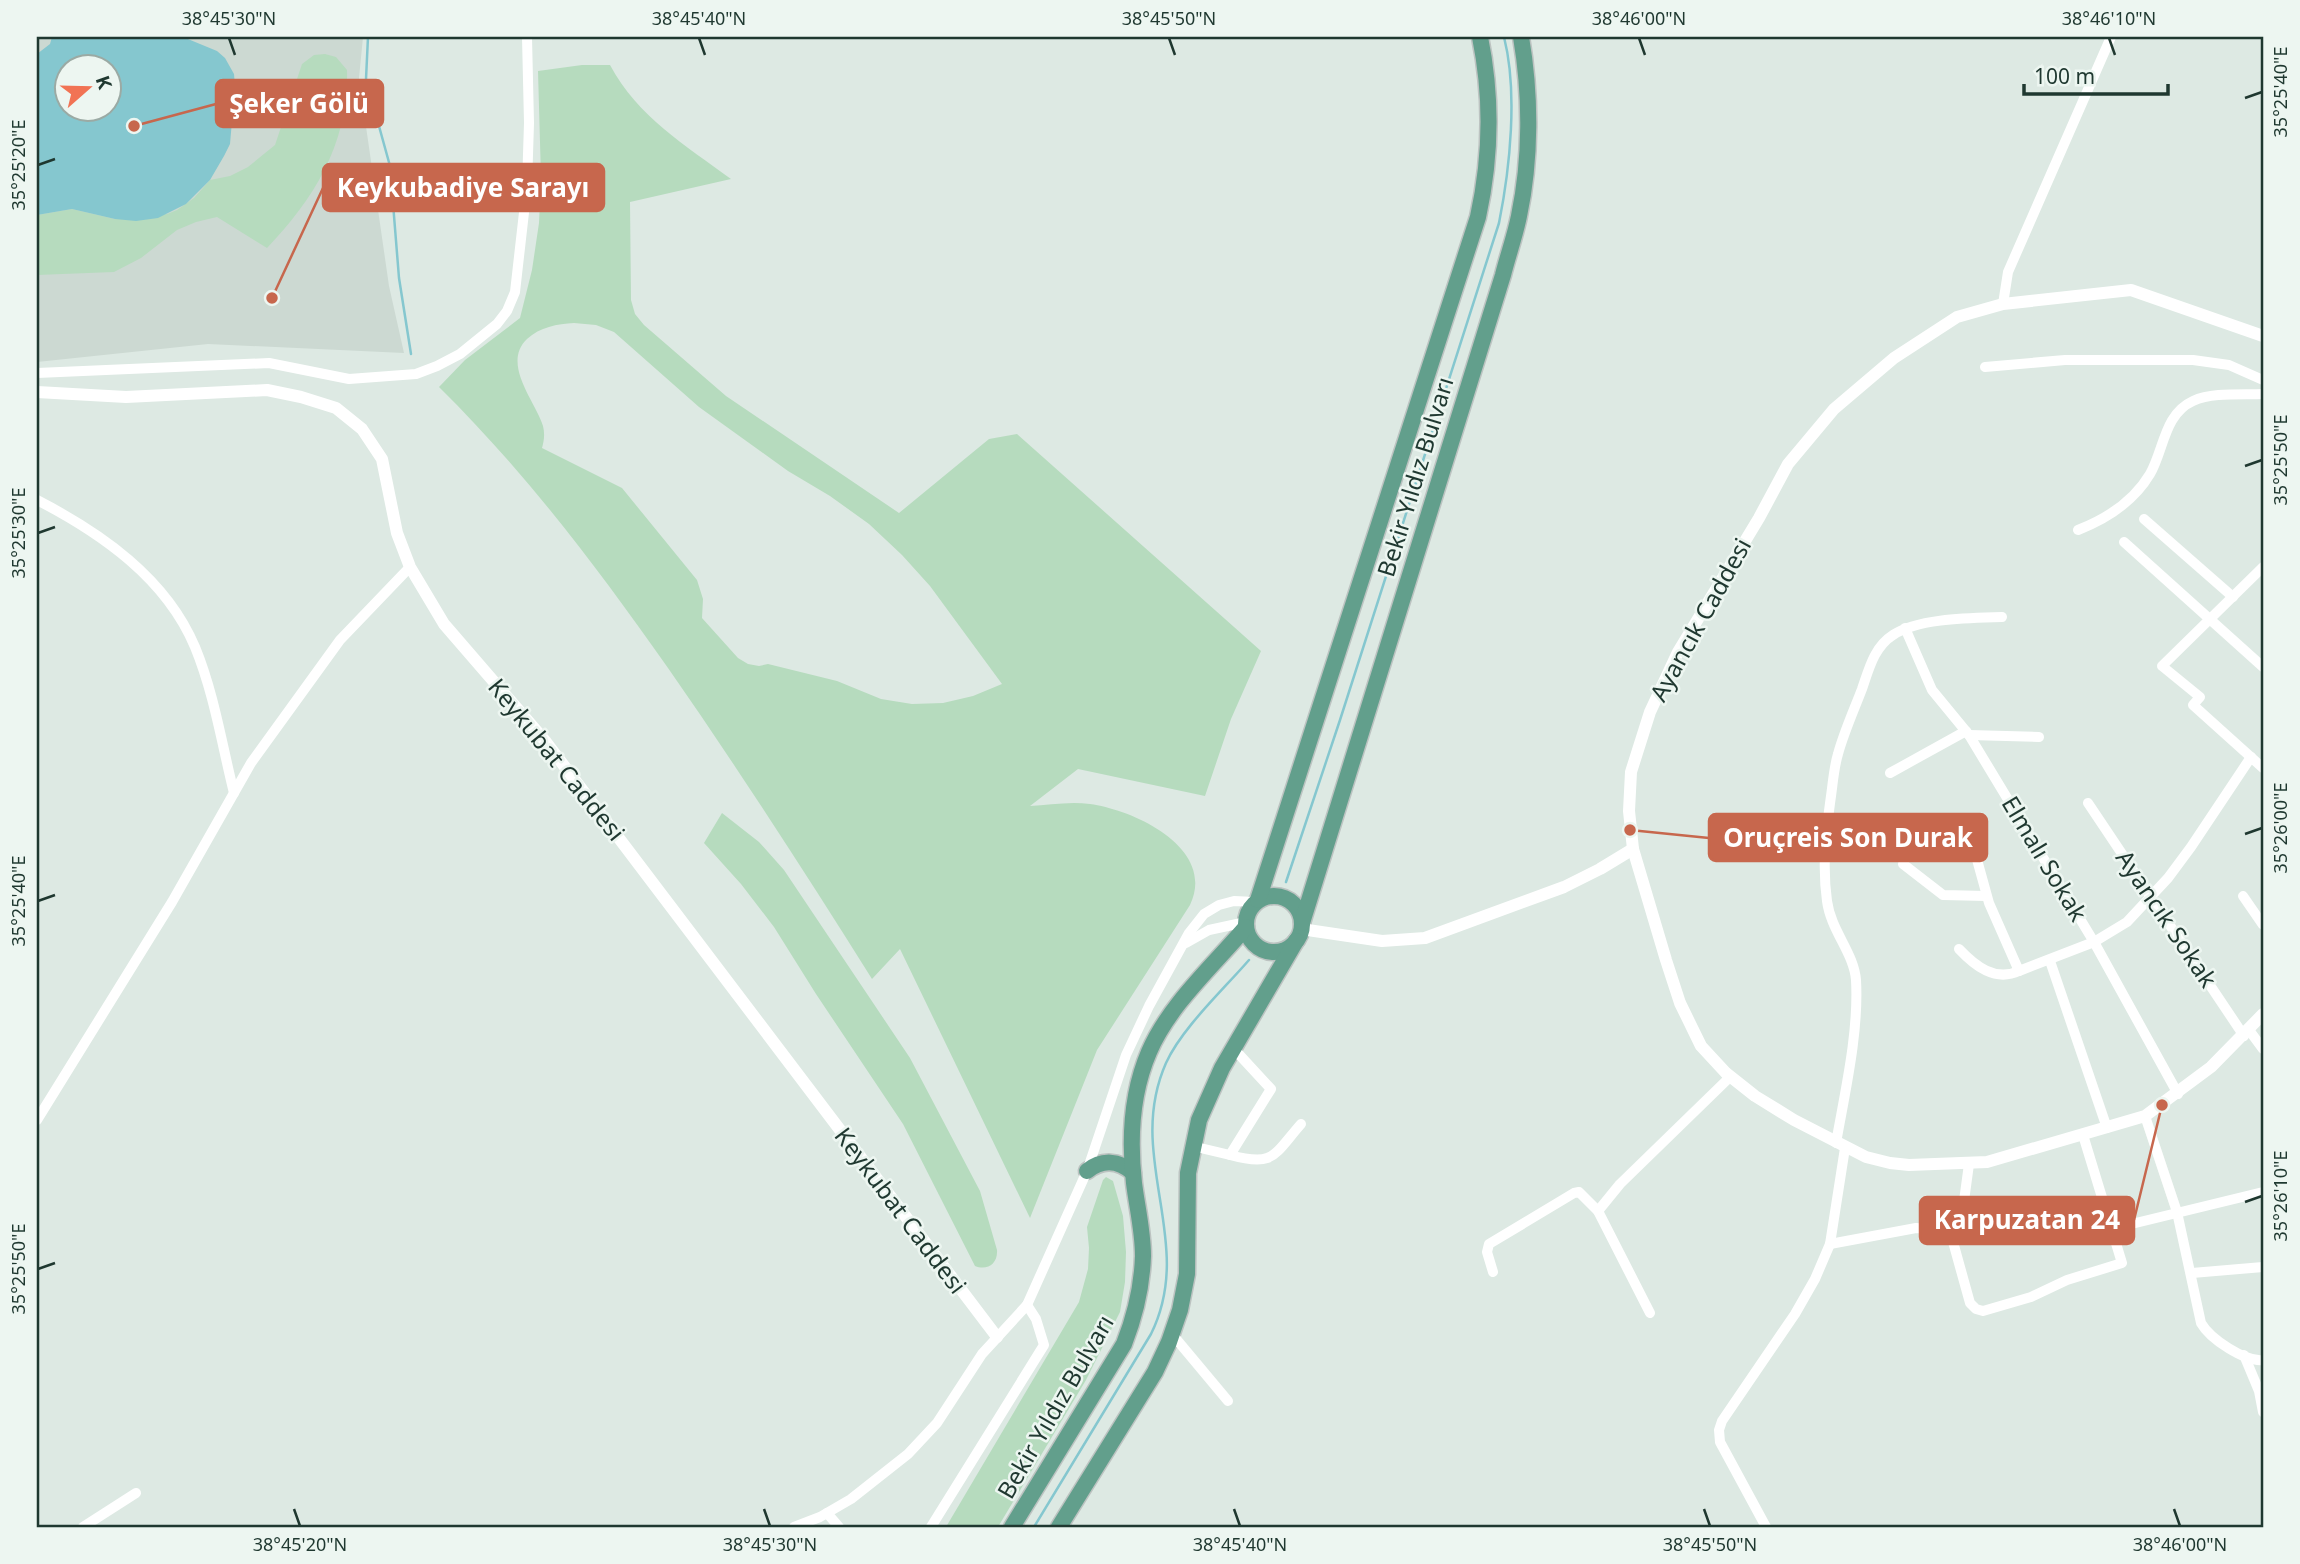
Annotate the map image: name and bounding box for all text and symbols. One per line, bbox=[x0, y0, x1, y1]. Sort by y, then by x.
text: 38°45'30"N bbox=[182, 6, 276, 30]
text: 38°45'40"N bbox=[652, 6, 746, 30]
text: 38°45'50"N bbox=[1122, 6, 1216, 30]
text: 38°46'00"N bbox=[1592, 6, 1686, 30]
text: 38°46'10"N bbox=[2062, 6, 2156, 30]
text: 35°25'40"E bbox=[2268, 47, 2292, 137]
north arrow bbox=[52, 52, 122, 122]
scale bar bbox=[2024, 52, 2167, 96]
text: 100 m bbox=[2034, 62, 2095, 90]
text: K bbox=[90, 72, 118, 93]
callout: Şeker Gölü bbox=[216, 80, 383, 127]
text: Şeker Gölü bbox=[229, 85, 369, 121]
text: 35°25'20"E bbox=[6, 120, 30, 210]
callout: Keykubadiye Sarayı bbox=[323, 164, 604, 211]
text: Keykubadiye Sarayı bbox=[337, 169, 589, 205]
street label: Bekir Yıldız Bulvarı bbox=[1369, 373, 1461, 580]
text: 35°25'50"E bbox=[2268, 415, 2292, 505]
text: 35°25'30"E bbox=[6, 488, 30, 578]
street label: Ayancık Caddesi bbox=[1641, 532, 1758, 707]
street label: Keykubat Caddesi bbox=[481, 671, 633, 847]
text: 35°26'00"E bbox=[2268, 783, 2292, 873]
street label: Elmalı Sokak bbox=[1995, 789, 2096, 927]
callout: Oruçreis Son Durak bbox=[1709, 814, 1987, 861]
text: Oruçreis Son Durak bbox=[1723, 819, 1974, 855]
street label: Ayancık Sokak bbox=[2109, 843, 2226, 994]
text: 35°25'40"E bbox=[6, 856, 30, 946]
street label: Keykubat Caddesi bbox=[828, 1120, 975, 1300]
text: 35°26'10"E bbox=[2268, 1151, 2292, 1241]
callout: Karpuzatan 24 bbox=[1920, 1197, 2134, 1244]
text: Karpuzatan 24 bbox=[1934, 1201, 2120, 1237]
text: 35°25'50"E bbox=[6, 1224, 30, 1314]
street label: Bekir Yıldız Bulvarı bbox=[989, 1308, 1121, 1504]
text: 38°45'20"N bbox=[253, 1532, 347, 1556]
text: 38°45'30"N bbox=[723, 1532, 817, 1556]
text: 38°45'40"N bbox=[1193, 1532, 1287, 1556]
text: 38°45'50"N bbox=[1663, 1532, 1757, 1556]
text: 38°46'00"N bbox=[2133, 1532, 2227, 1556]

